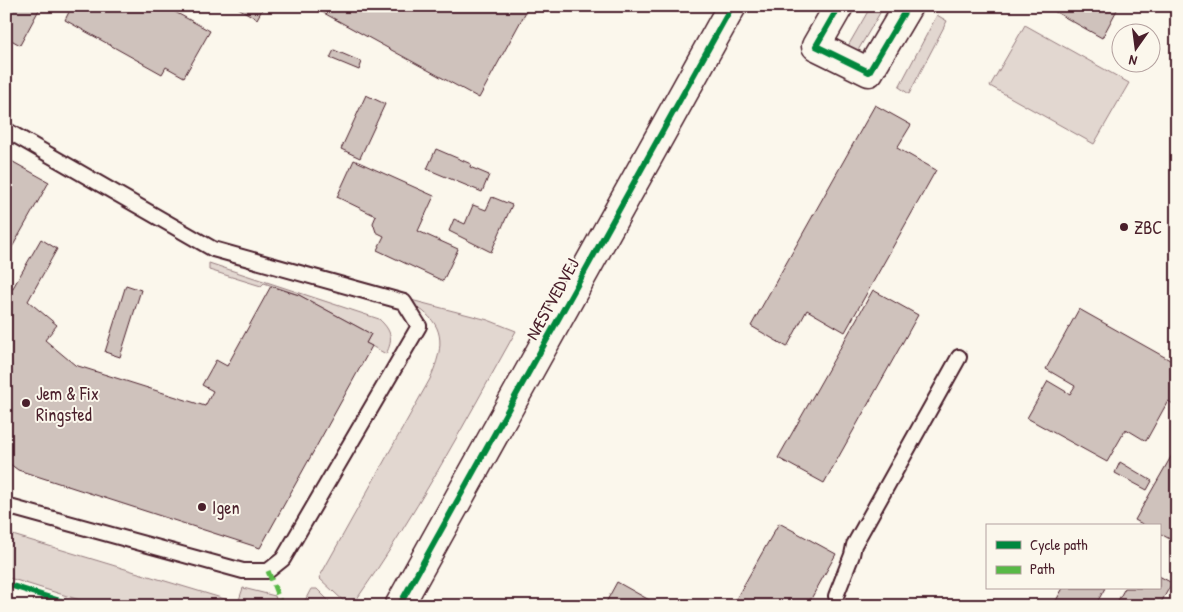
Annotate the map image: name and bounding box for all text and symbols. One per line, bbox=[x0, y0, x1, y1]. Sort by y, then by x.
north arrow bbox=[1110, 22, 1160, 72]
text: N bbox=[1126, 51, 1139, 71]
place label: ZBC bbox=[1134, 215, 1162, 240]
marker: ZBC bbox=[1118, 221, 1130, 233]
street label: NÆSTVEDVEJ bbox=[519, 253, 585, 344]
place label: Jem & Fix Ringsted bbox=[36, 381, 99, 427]
marker: Jem & Fix Ringsted bbox=[20, 397, 32, 409]
place label: Igen bbox=[212, 495, 240, 520]
marker: Igen bbox=[196, 501, 208, 513]
legend bbox=[986, 524, 1160, 590]
text: Cycle path bbox=[1030, 534, 1088, 555]
text: Path bbox=[1030, 558, 1055, 579]

